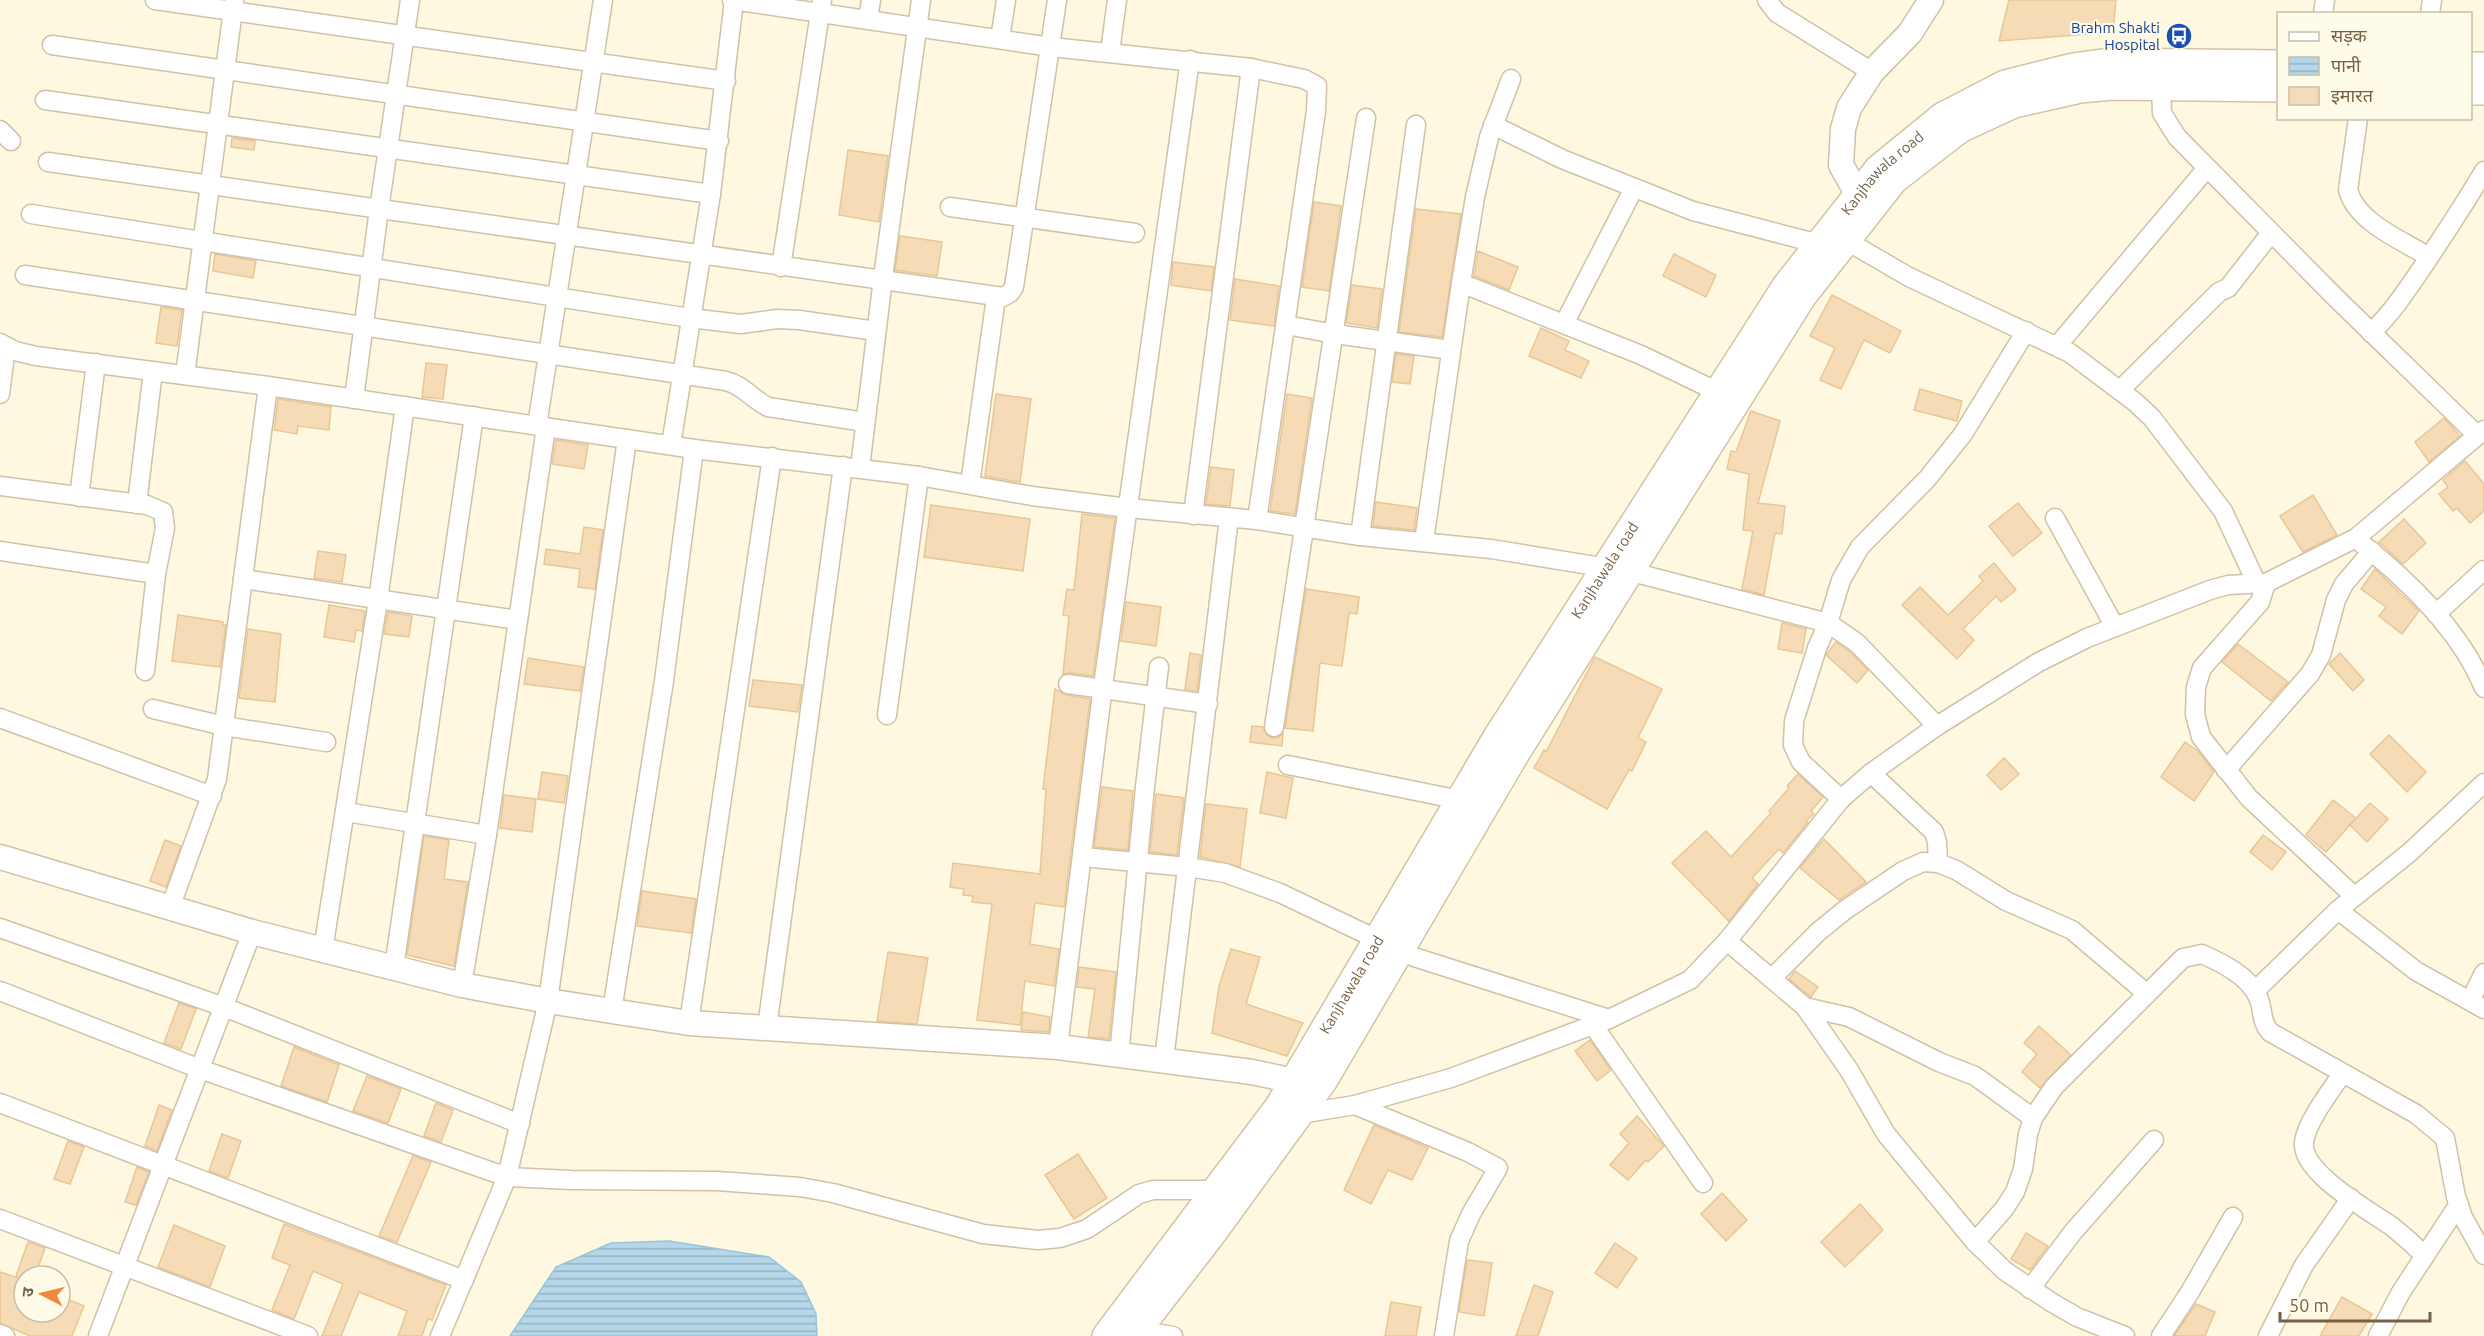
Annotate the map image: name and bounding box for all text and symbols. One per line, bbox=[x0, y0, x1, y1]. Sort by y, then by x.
legend bbox=[2277, 12, 2472, 120]
place label: Brahm Shakti Hospital bbox=[2071, 19, 2160, 53]
bus stop icon: Brahm Shakti Hospital bbox=[2164, 21, 2194, 51]
text: सड़क bbox=[2331, 25, 2368, 46]
text: पानी bbox=[2331, 55, 2361, 75]
text: इमारत bbox=[2331, 85, 2374, 105]
street label: Kanjhawala road bbox=[1837, 127, 1926, 218]
street label: Kanjhawala road bbox=[1567, 519, 1641, 621]
street label: Kanjhawala road bbox=[1315, 932, 1386, 1036]
north arrow bbox=[12, 1264, 72, 1324]
scale bar bbox=[2280, 1285, 2430, 1323]
text: उ bbox=[18, 1286, 37, 1298]
text: 50 m bbox=[2289, 1295, 2329, 1315]

